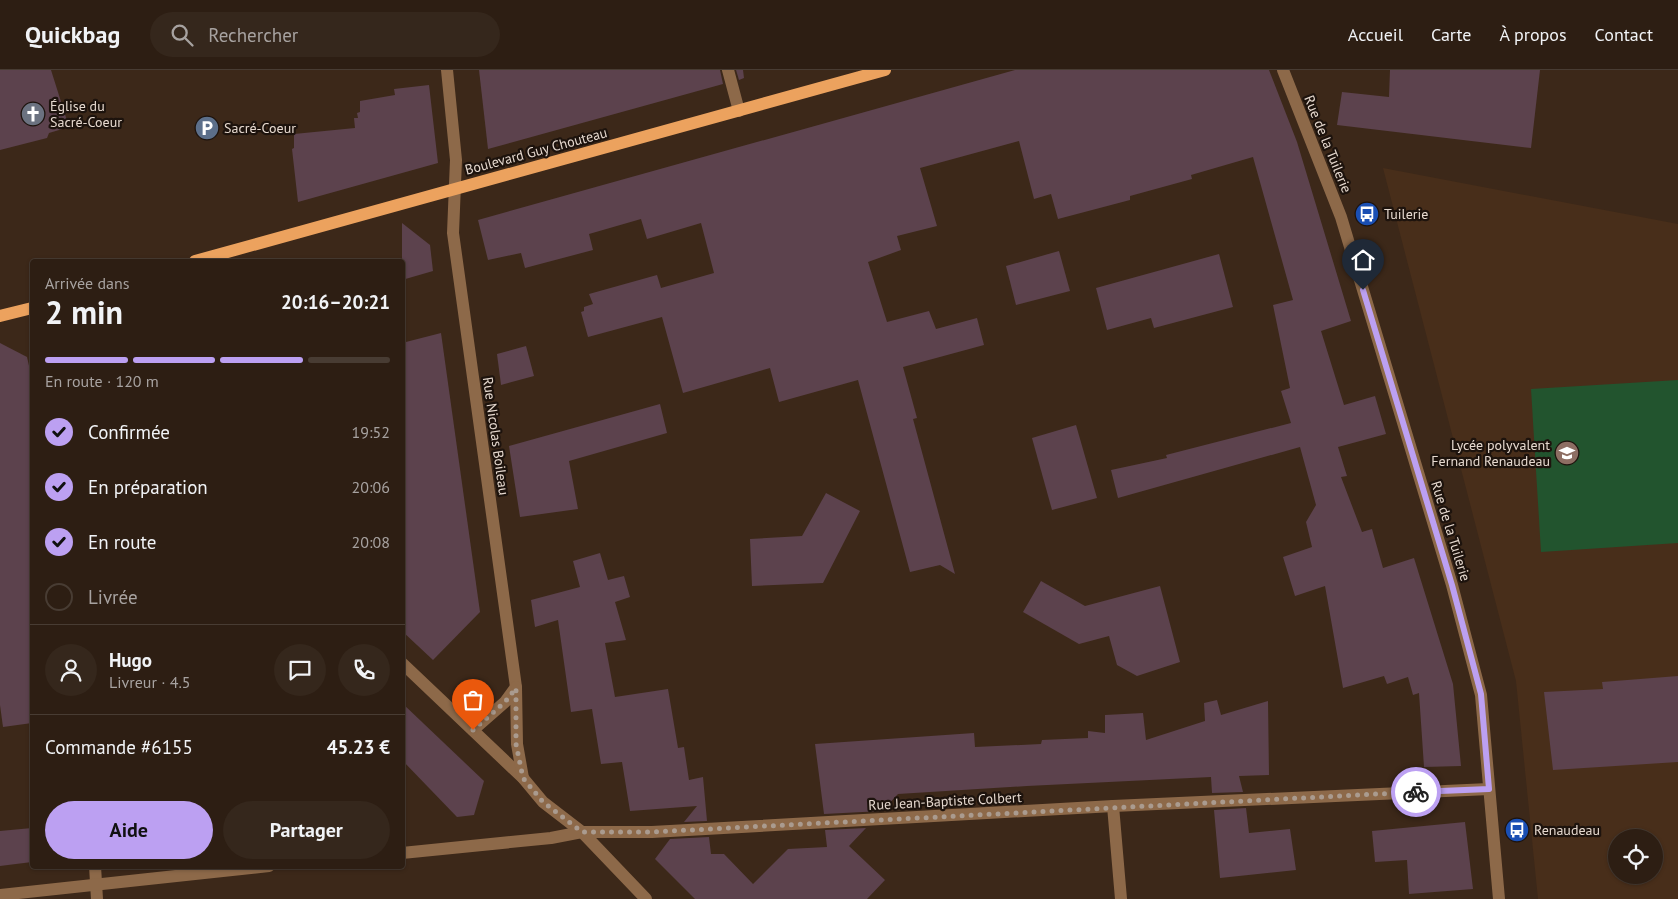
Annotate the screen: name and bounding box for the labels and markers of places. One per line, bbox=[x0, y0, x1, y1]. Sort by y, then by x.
place label: Église du Sacré-Coeur bbox=[50, 97, 122, 131]
church icon: Église du Sacré-Coeur bbox=[20, 101, 46, 127]
parking icon: Sacré-Coeur bbox=[194, 115, 220, 141]
place label: Sacré-Coeur bbox=[224, 119, 296, 137]
bus stop icon: Tuilerie bbox=[1354, 201, 1380, 227]
place label: Tuilerie bbox=[1384, 205, 1428, 223]
pin bbox=[1342, 239, 1384, 290]
place label: Lycée polyvalent Fernand Renaudeau bbox=[1431, 436, 1550, 470]
school or university icon: Lycée polyvalent Fernand Renaudeau bbox=[1554, 440, 1580, 466]
pin bbox=[452, 679, 494, 730]
bus stop icon: Renaudeau bbox=[1504, 817, 1530, 843]
place label: Renaudeau bbox=[1534, 821, 1600, 839]

